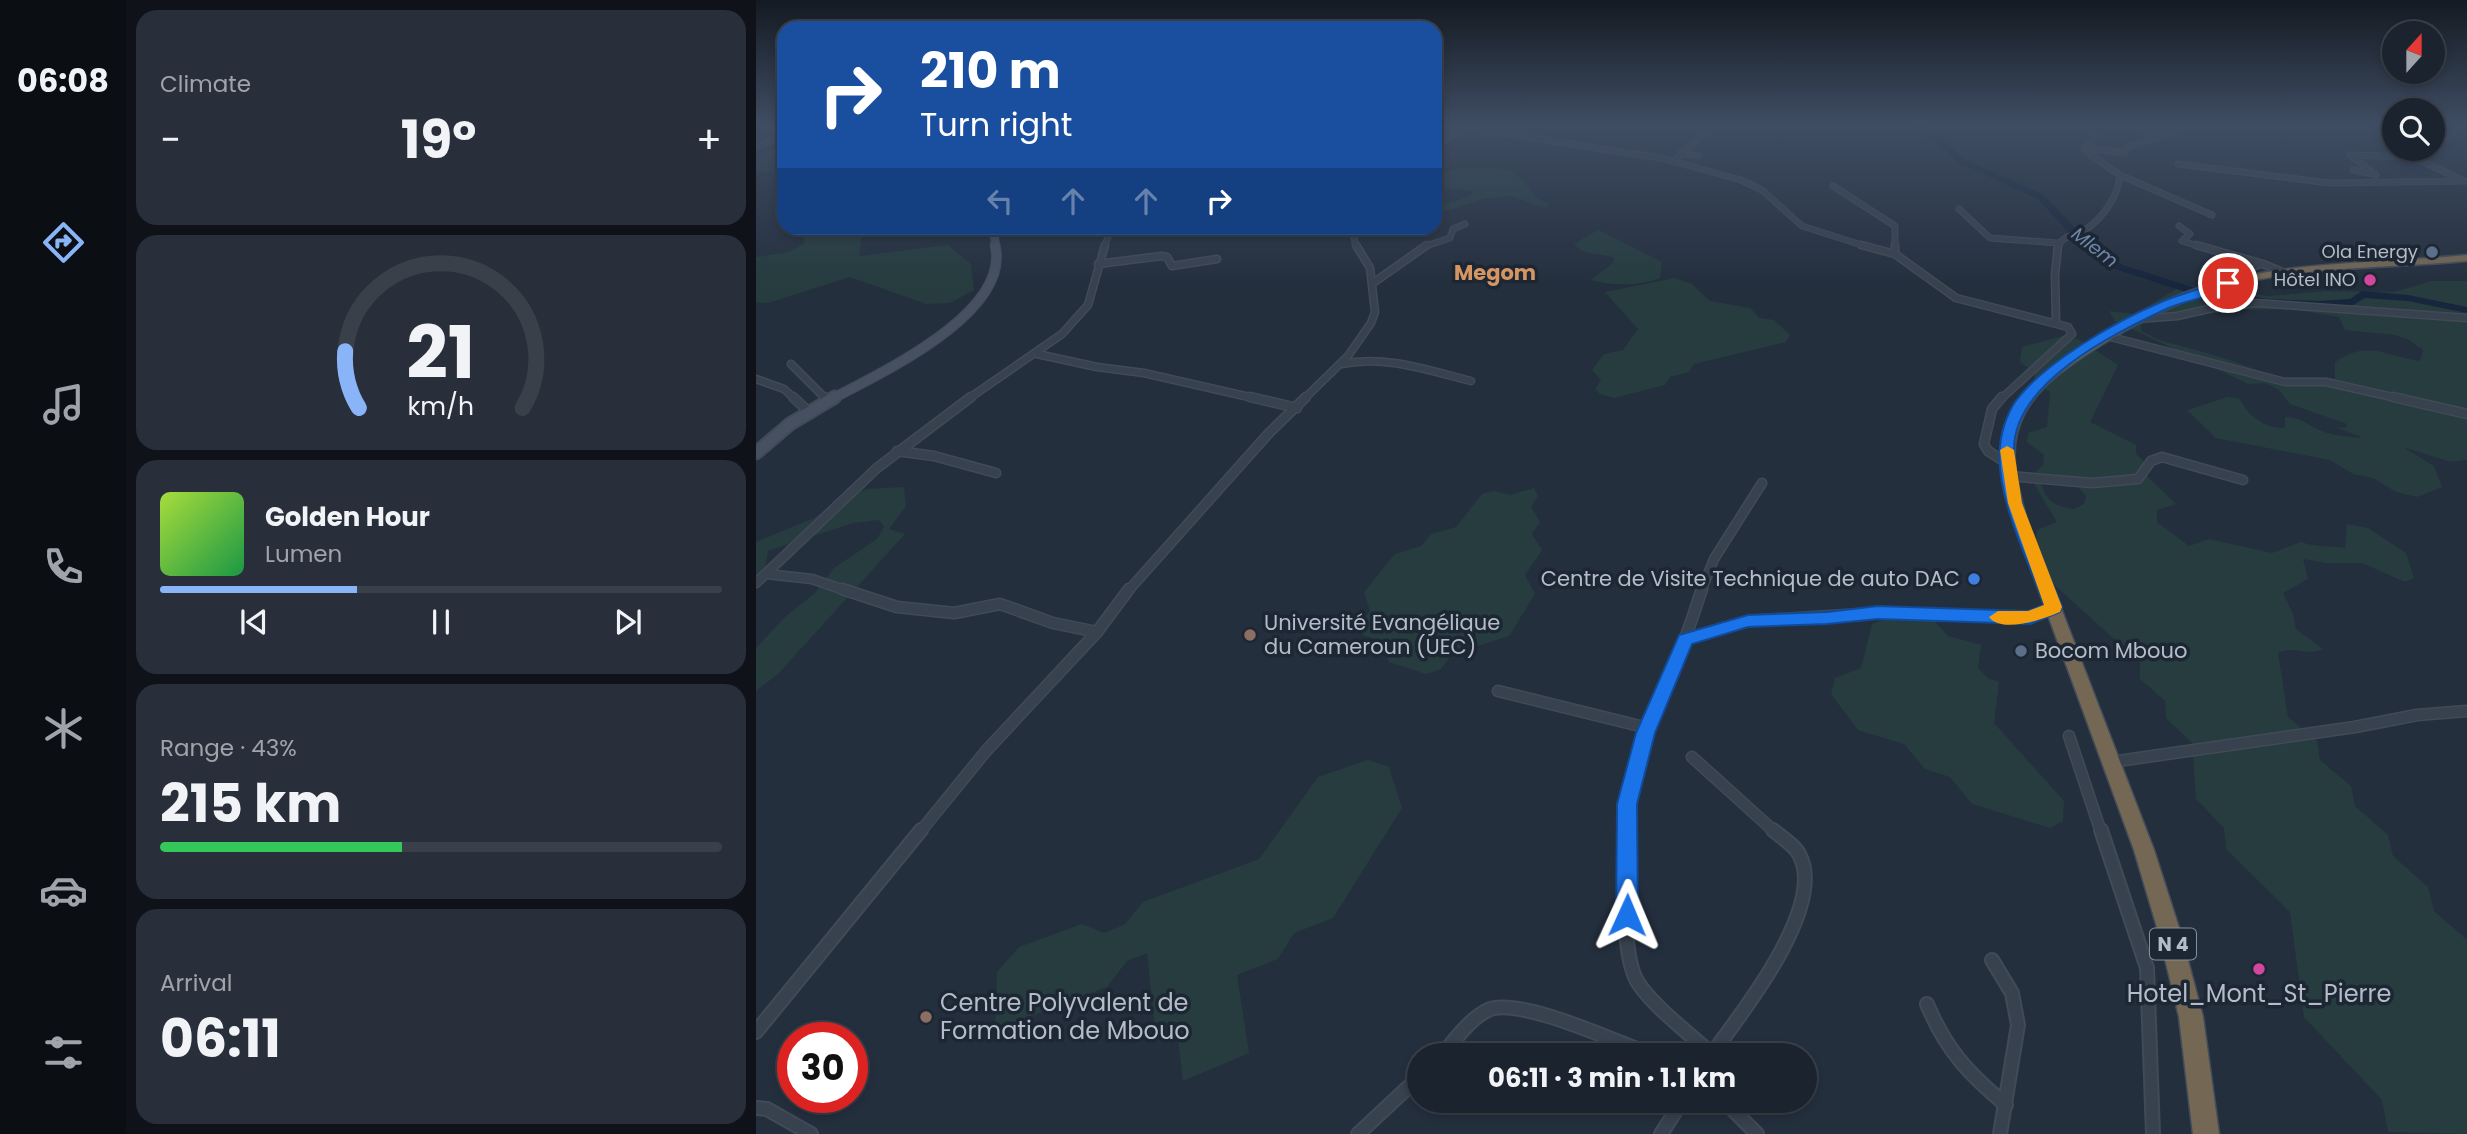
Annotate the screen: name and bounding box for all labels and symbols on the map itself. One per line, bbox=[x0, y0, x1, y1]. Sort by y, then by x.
north arrow bbox=[2382, 21, 2445, 84]
water label: Mlem bbox=[2066, 221, 2124, 274]
place label: Ola Energy bbox=[2322, 239, 2418, 264]
marker: Ola Energy bbox=[2424, 244, 2440, 260]
pin bbox=[2198, 253, 2258, 313]
district label: Megom bbox=[1454, 258, 1536, 287]
place label: Hôtel INO bbox=[2274, 267, 2356, 292]
marker: Hôtel INO bbox=[2362, 272, 2378, 288]
place label: Centre de Visite Technique de auto DAC bbox=[1541, 564, 1960, 593]
marker: Centre de Visite Technique de auto DAC bbox=[1966, 571, 1982, 587]
place label: Université Evangélique du Cameroun (UEC) bbox=[1264, 608, 1500, 661]
marker: Université Evangélique du Cameroun (UEC) bbox=[1242, 627, 1258, 643]
place label: Bocom Mbouo bbox=[2035, 636, 2187, 665]
marker: Bocom Mbouo bbox=[2013, 643, 2029, 659]
position arrow bbox=[1590, 878, 1664, 952]
road number: N 4 bbox=[2150, 928, 2196, 960]
marker: Hotel_Mont_St_Pierre bbox=[2251, 961, 2267, 977]
place label: Hotel_Mont_St_Pierre bbox=[2127, 977, 2391, 1010]
place label: Centre Polyvalent de Formation de Mbouo bbox=[940, 986, 1190, 1047]
marker: Centre Polyvalent de Formation de Mbouo bbox=[918, 1009, 934, 1025]
speed limit sign: 30 bbox=[777, 1022, 868, 1113]

